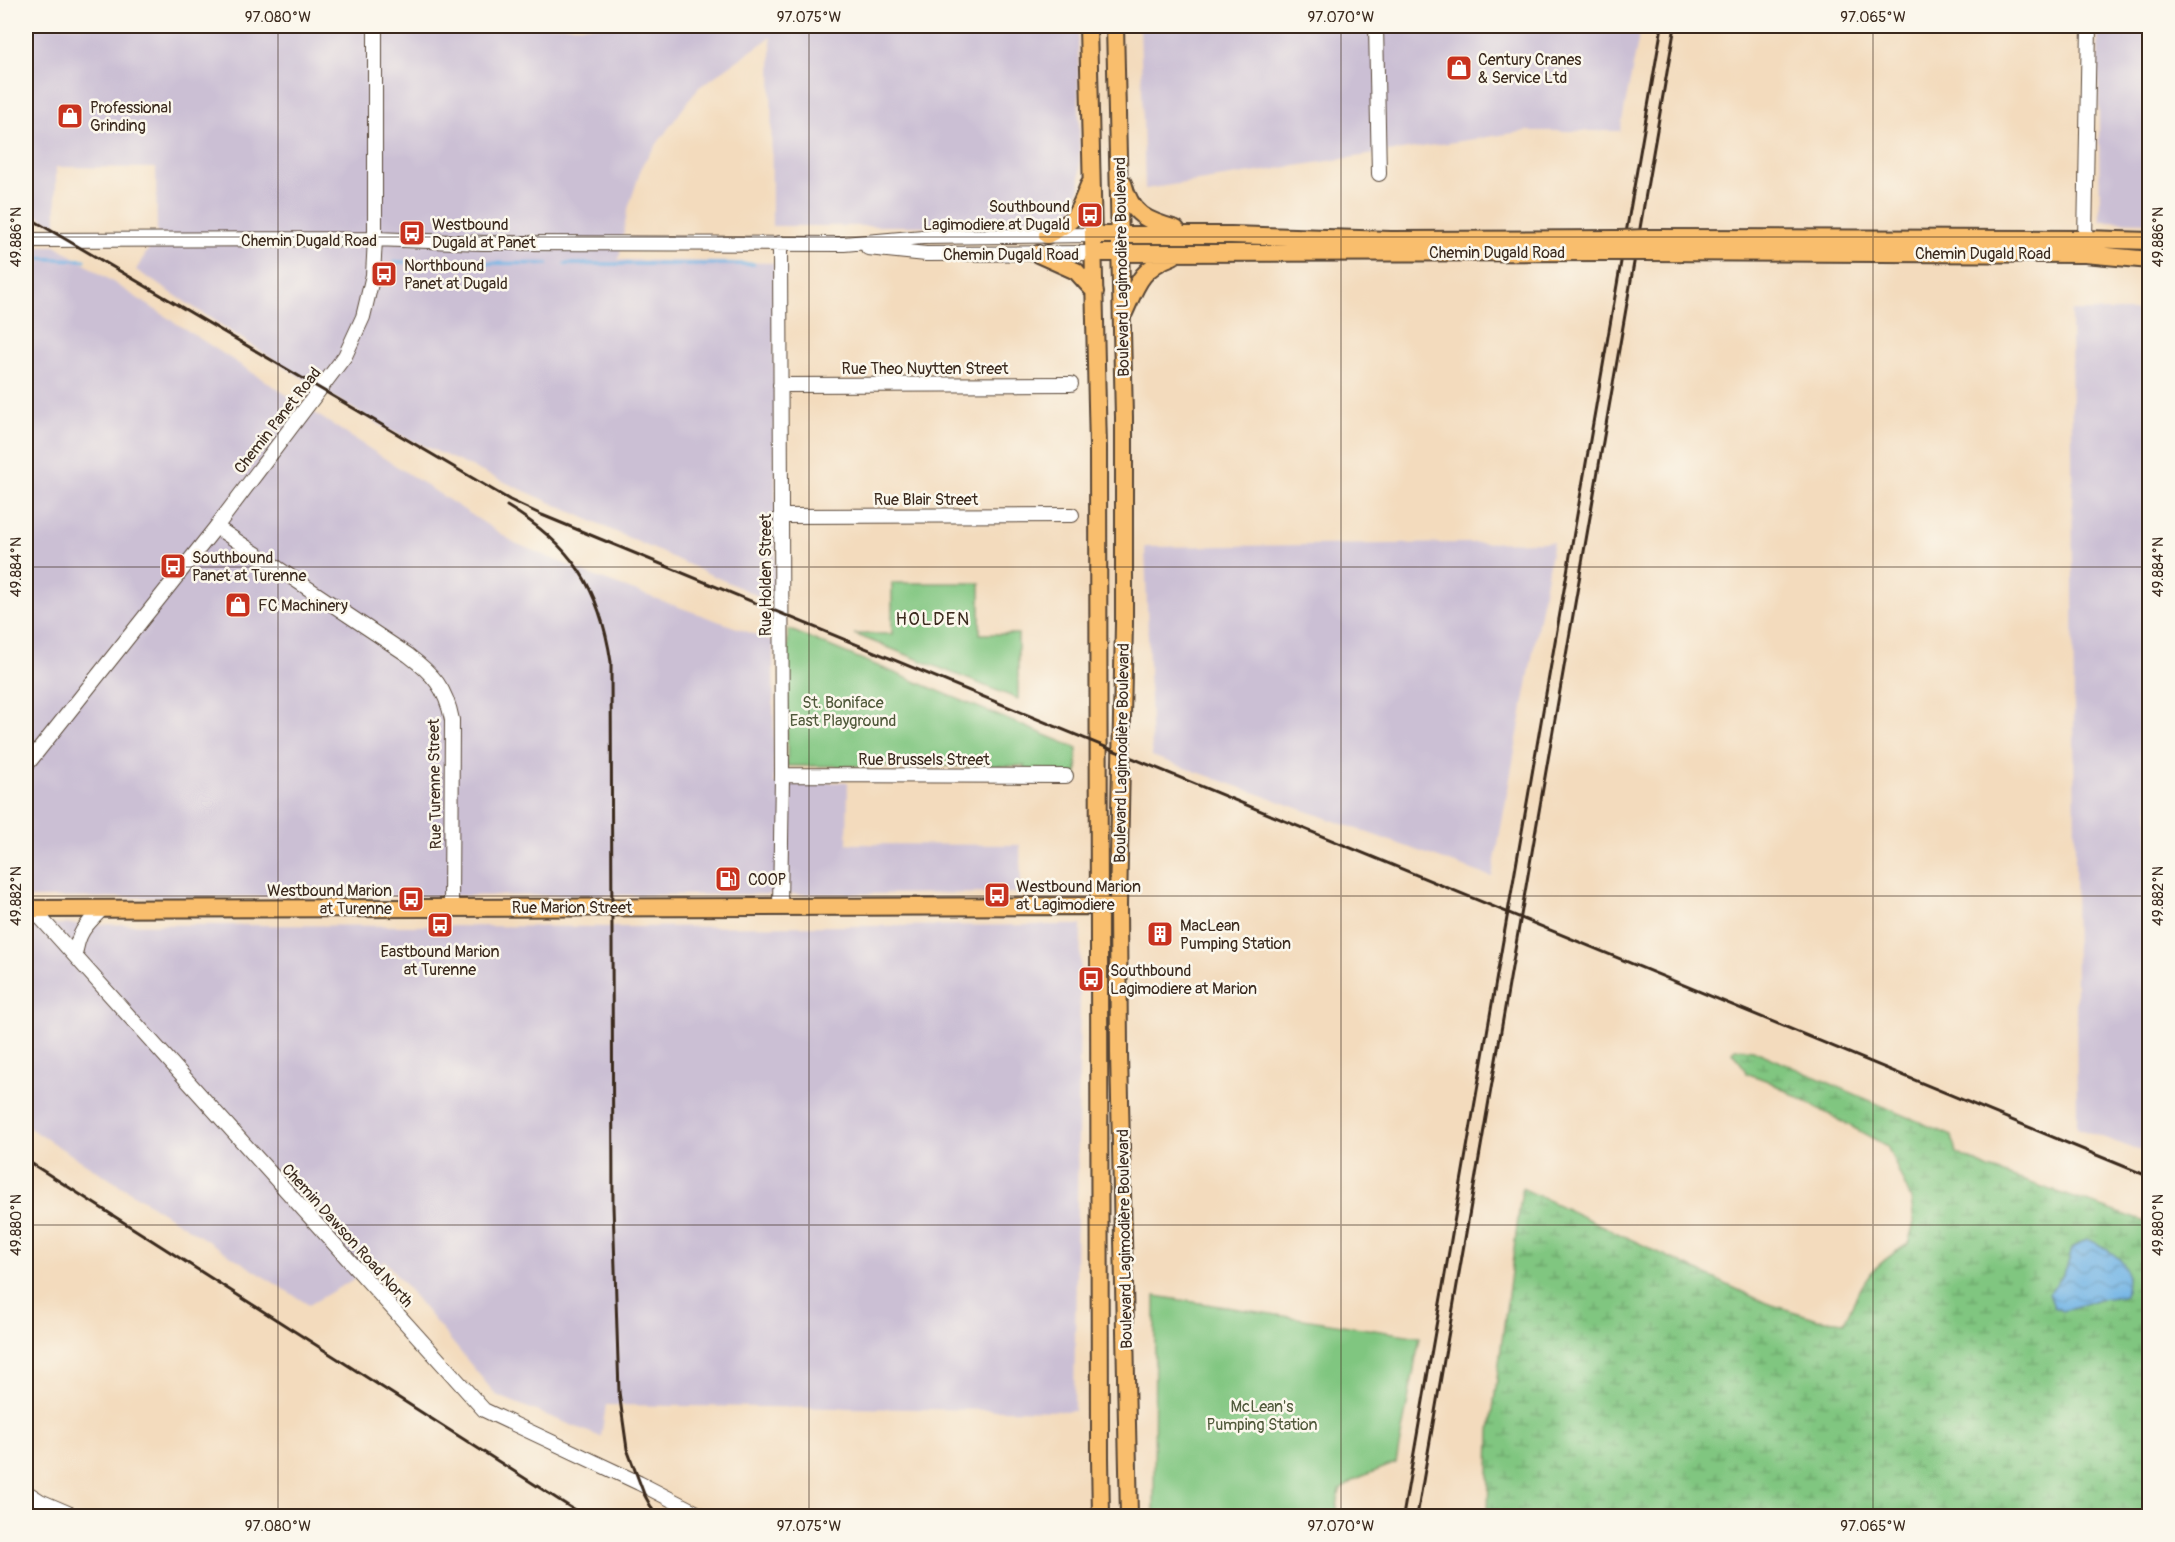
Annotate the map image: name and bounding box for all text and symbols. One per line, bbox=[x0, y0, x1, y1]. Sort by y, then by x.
text: 97.080°W bbox=[245, 8, 311, 27]
text: 97.075°W bbox=[777, 8, 842, 27]
text: 97.070°W bbox=[1308, 8, 1375, 27]
text: 97.065°W bbox=[1840, 8, 1906, 27]
place label: Century Cranes & Service Ltd bbox=[1478, 50, 1582, 88]
shop icon: Century Cranes & Service Ltd bbox=[1444, 53, 1474, 83]
place label: Professional Grinding bbox=[90, 98, 172, 136]
shop icon: Professional Grinding bbox=[55, 101, 85, 131]
street label: Boulevard Lagimodière Boulevard bbox=[1110, 157, 1134, 377]
place label: Southbound Lagimodiere at Dugald bbox=[923, 197, 1070, 235]
bus stop icon: Southbound Lagimodiere at Dugald bbox=[1075, 200, 1105, 230]
text: 49.886°N bbox=[7, 207, 26, 267]
text: 49.886°N bbox=[2149, 207, 2168, 267]
place label: Westbound Dugald at Panet bbox=[432, 215, 536, 253]
bus stop icon: Westbound Dugald at Panet bbox=[397, 218, 427, 248]
street label: Chemin Dugald Road bbox=[241, 231, 377, 251]
street label: Chemin Dugald Road bbox=[1429, 243, 1565, 263]
street label: Chemin Dugald Road bbox=[1915, 244, 2051, 264]
street label: Chemin Dugald Road bbox=[943, 245, 1079, 265]
place label: Northbound Panet at Dugald bbox=[404, 256, 508, 294]
bus stop icon: Northbound Panet at Dugald bbox=[369, 259, 399, 289]
street label: Rue Theo Nuytten Street bbox=[841, 359, 1009, 379]
street label: Chemin Panet Road bbox=[230, 363, 326, 478]
street label: Rue Blair Street bbox=[874, 490, 979, 510]
street label: Rue Holden Street bbox=[756, 513, 776, 636]
text: 49.884°N bbox=[7, 537, 26, 597]
text: 49.884°N bbox=[2149, 537, 2168, 597]
place label: Southbound Panet at Turenne bbox=[192, 548, 306, 586]
bus stop icon: Southbound Panet at Turenne bbox=[158, 551, 188, 581]
shop icon: FC Machinery bbox=[223, 590, 253, 620]
place label: FC Machinery bbox=[258, 596, 348, 616]
district label: HOLDEN bbox=[895, 608, 971, 631]
street label: Boulevard Lagimodière Boulevard bbox=[1110, 643, 1134, 863]
park label: St. Boniface East Playground bbox=[790, 693, 896, 731]
street label: Rue Turenne Street bbox=[424, 718, 446, 850]
street label: Rue Brussels Street bbox=[858, 750, 990, 770]
fuel station icon: COOP bbox=[713, 864, 743, 894]
text: 49.882°N bbox=[7, 866, 26, 926]
text: 49.882°N bbox=[2149, 866, 2168, 926]
place label: COOP bbox=[748, 870, 787, 890]
place label: Westbound Marion at Lagimodiere bbox=[1016, 877, 1141, 915]
bus stop icon: Westbound Marion at Lagimodiere bbox=[982, 880, 1012, 910]
place label: Westbound Marion at Turenne bbox=[267, 881, 392, 919]
bus stop icon: Westbound Marion at Turenne bbox=[396, 884, 426, 914]
street label: Rue Marion Street bbox=[512, 898, 633, 918]
bus stop icon: Eastbound Marion at Turenne bbox=[425, 910, 455, 940]
place label: MacLean Pumping Station bbox=[1180, 916, 1291, 954]
building icon: MacLean Pumping Station bbox=[1145, 919, 1175, 949]
place label: Eastbound Marion at Turenne bbox=[380, 942, 500, 980]
place label: Southbound Lagimodiere at Marion bbox=[1110, 961, 1257, 999]
bus stop icon: Southbound Lagimodiere at Marion bbox=[1076, 964, 1106, 994]
street label: Boulevard Lagimodière Boulevard bbox=[1113, 1129, 1137, 1349]
street label: Chemin Dawson Road North bbox=[277, 1160, 417, 1312]
text: 49.880°N bbox=[7, 1194, 26, 1256]
text: 49.880°N bbox=[2149, 1194, 2168, 1256]
park label: McLean's Pumping Station bbox=[1207, 1397, 1317, 1435]
text: 97.080°W bbox=[245, 1517, 311, 1536]
text: 97.075°W bbox=[777, 1517, 842, 1536]
text: 97.070°W bbox=[1308, 1517, 1375, 1536]
text: 97.065°W bbox=[1840, 1517, 1906, 1536]

